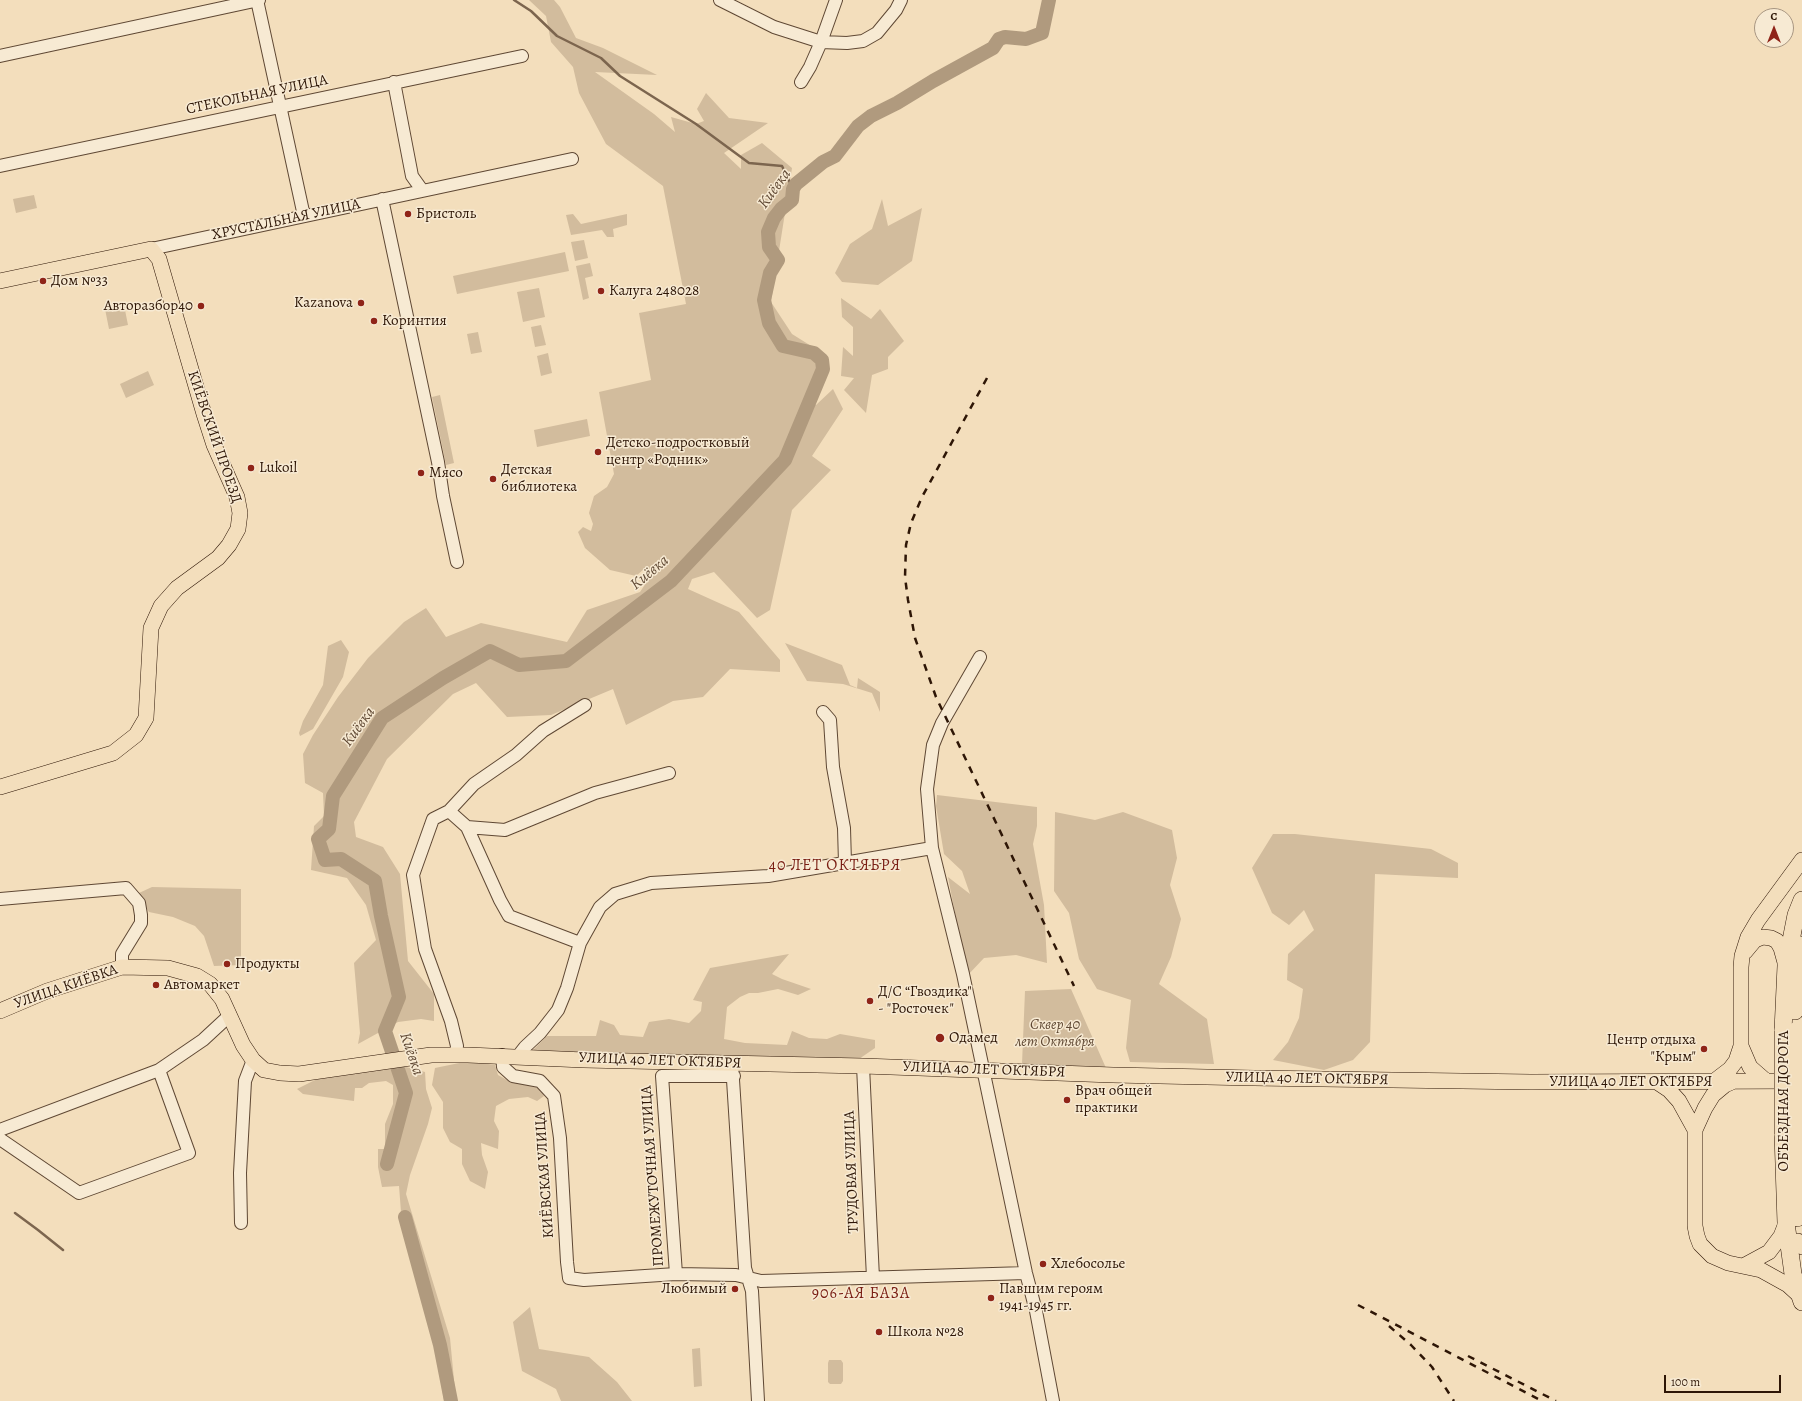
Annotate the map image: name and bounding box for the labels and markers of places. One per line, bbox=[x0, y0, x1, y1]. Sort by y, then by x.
place label: Бристоль bbox=[416, 205, 476, 223]
marker: Бристоль bbox=[403, 209, 413, 219]
place label: Дом №33 bbox=[51, 272, 108, 290]
marker: Дом №33 bbox=[38, 276, 48, 286]
place label: Калуга 248028 bbox=[609, 282, 699, 300]
marker: Калуга 248028 bbox=[596, 286, 606, 296]
place label: Kazanova bbox=[294, 294, 353, 312]
place label: Авторазбор40 bbox=[104, 297, 193, 315]
marker: Kazanova bbox=[356, 298, 366, 308]
marker: Авторазбор40 bbox=[196, 301, 206, 311]
place label: Коринтия bbox=[382, 312, 447, 330]
marker: Коринтия bbox=[369, 316, 379, 326]
place label: Детско-подростковый центр «Родник» bbox=[606, 434, 749, 469]
marker: Детско-подростковый центр «Родник» bbox=[593, 447, 603, 457]
place label: Lukoil bbox=[259, 459, 297, 477]
place label: Детская библиотека bbox=[501, 461, 577, 496]
marker: Lukoil bbox=[246, 463, 256, 473]
place label: Мясо bbox=[429, 464, 463, 482]
marker: Мясо bbox=[416, 468, 426, 478]
marker: Детская библиотека bbox=[488, 474, 498, 484]
place label: Продукты bbox=[235, 955, 300, 973]
marker: Продукты bbox=[222, 959, 232, 969]
place label: Автомаркет bbox=[164, 976, 240, 994]
marker: Автомаркет bbox=[151, 980, 161, 990]
place label: Д/С “Гвоздика" - "Росточек" bbox=[878, 983, 972, 1018]
marker: Д/С “Гвоздика" - "Росточек" bbox=[865, 996, 875, 1006]
place label: Одамед bbox=[949, 1029, 998, 1047]
place label: Центр отдыха "Крым" bbox=[1607, 1031, 1696, 1066]
marker: Одамед bbox=[934, 1032, 946, 1044]
marker: Центр отдыха "Крым" bbox=[1699, 1044, 1709, 1054]
place label: Врач общей практики bbox=[1075, 1082, 1152, 1117]
marker: Врач общей практики bbox=[1062, 1095, 1072, 1105]
place label: Хлебосолье bbox=[1051, 1255, 1125, 1273]
marker: Хлебосолье bbox=[1038, 1259, 1048, 1269]
place label: Любимый bbox=[661, 1280, 727, 1298]
place label: Павшим героям 1941-1945 гг. bbox=[999, 1280, 1103, 1315]
marker: Любимый bbox=[730, 1284, 740, 1294]
marker: Павшим героям 1941-1945 гг. bbox=[986, 1293, 996, 1303]
place label: Школа №28 bbox=[887, 1323, 964, 1341]
marker: Школа №28 bbox=[874, 1327, 884, 1337]

